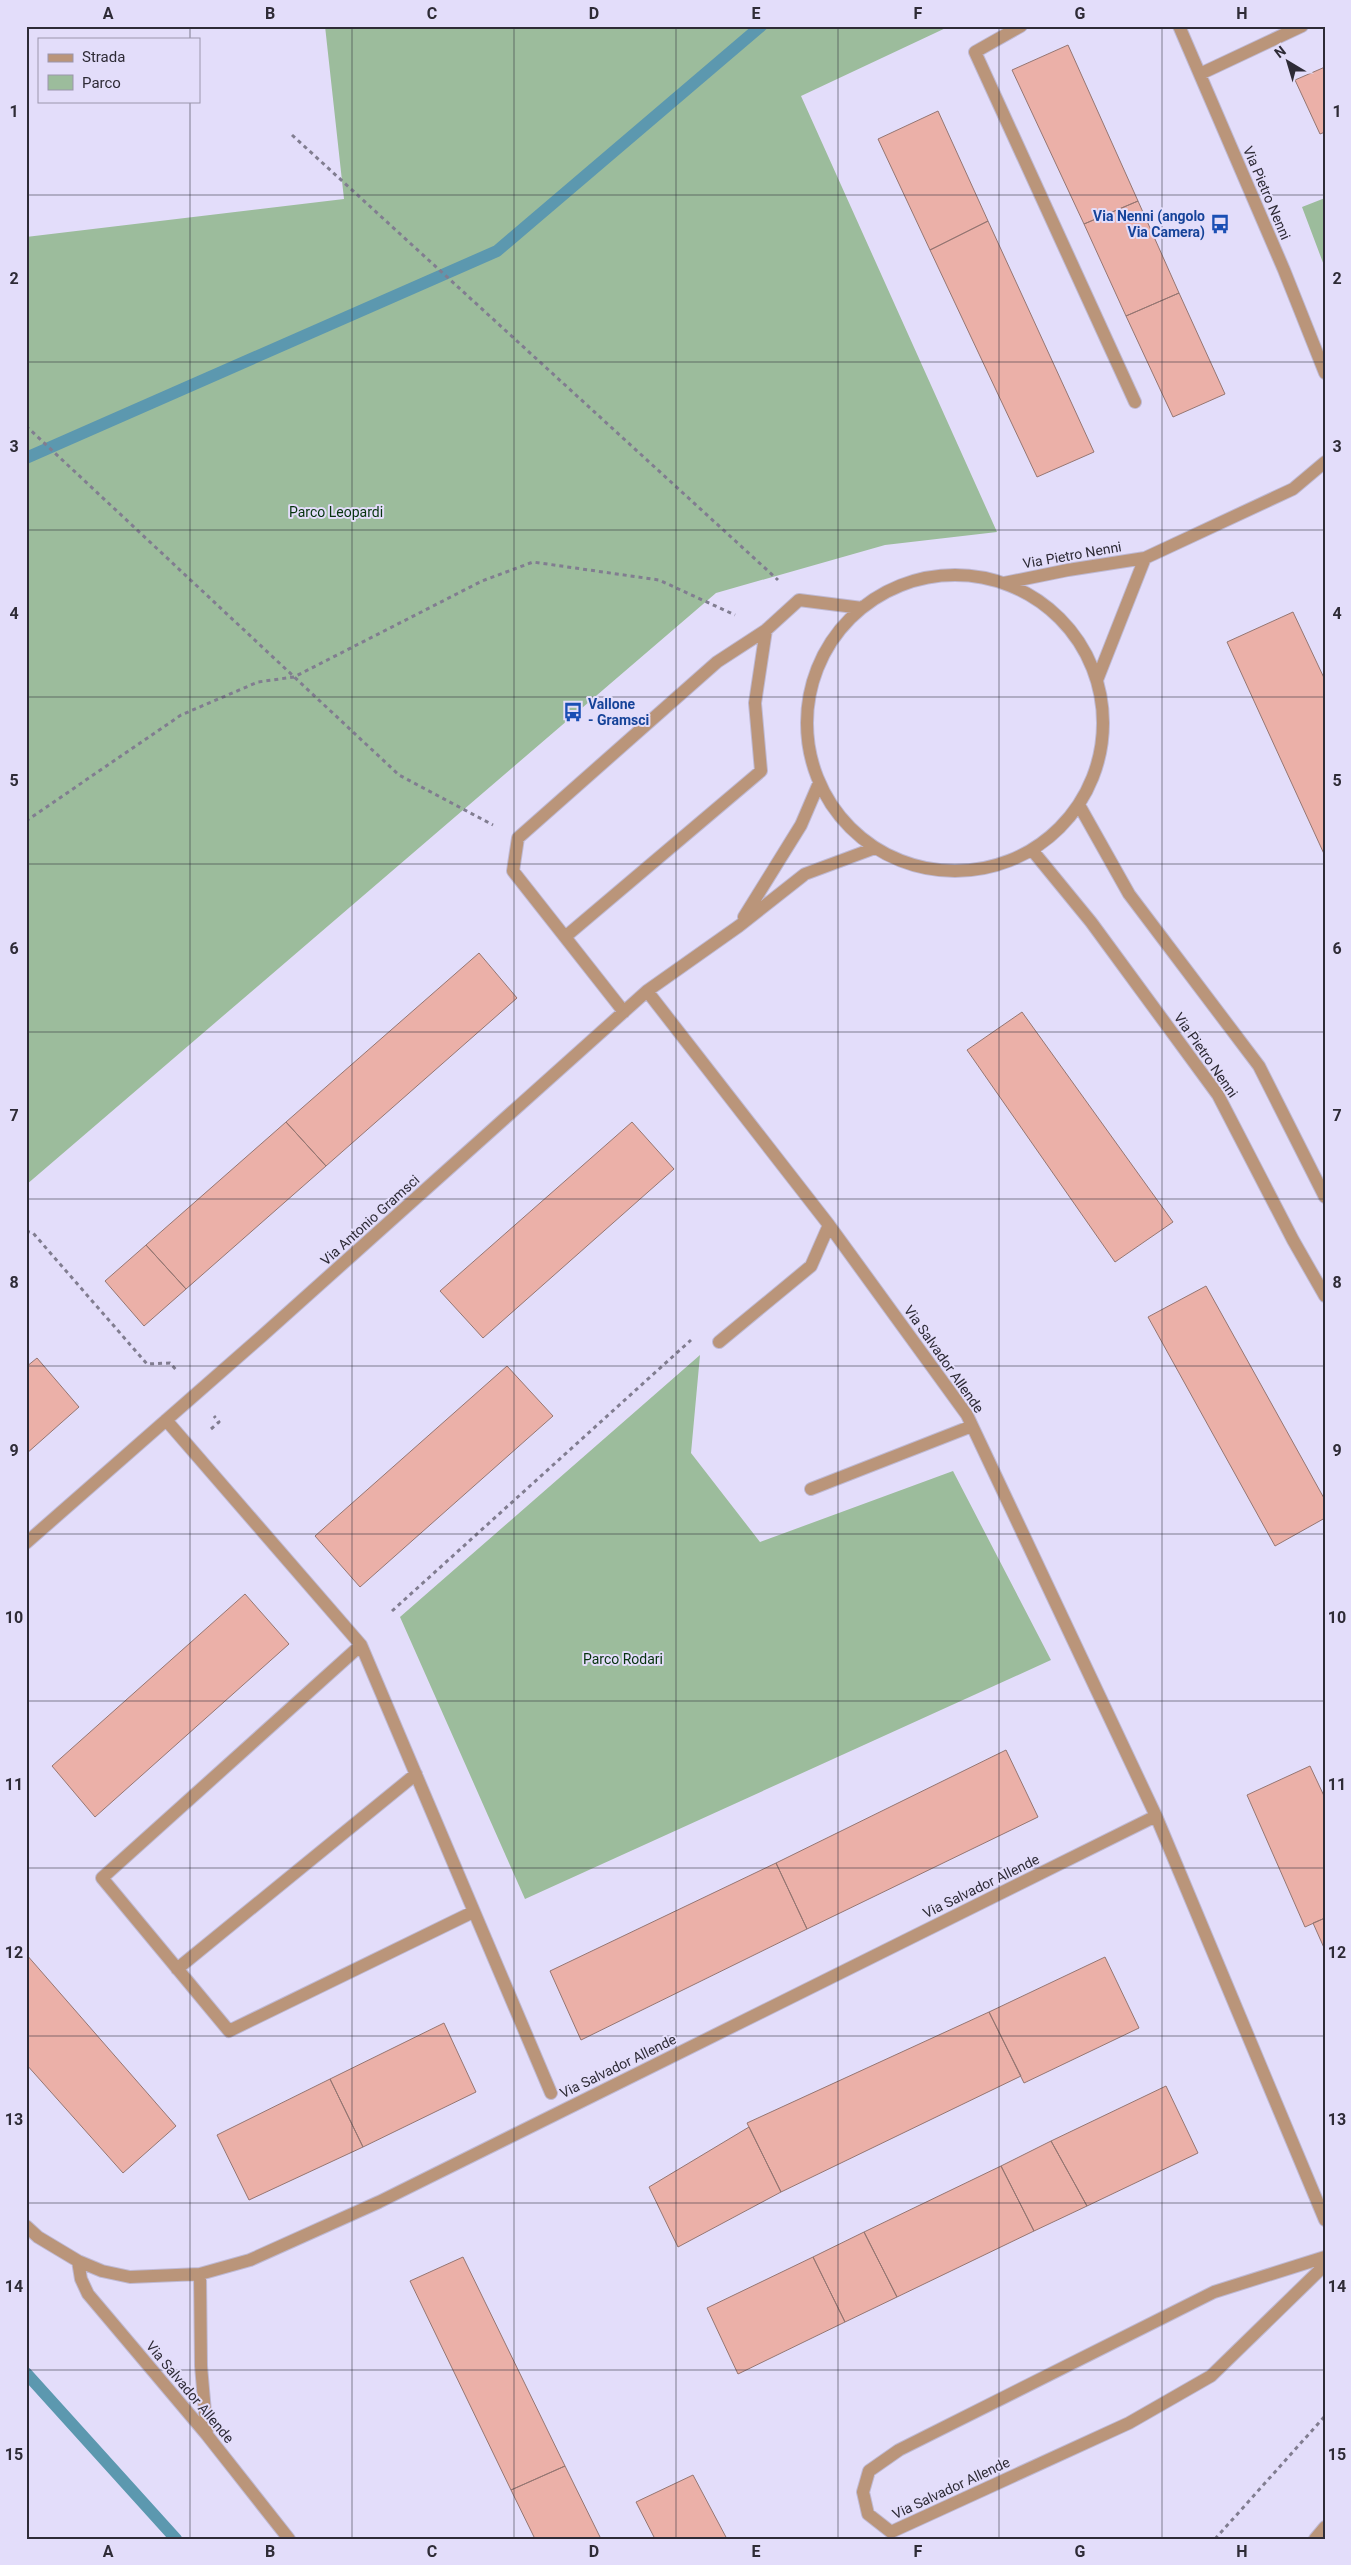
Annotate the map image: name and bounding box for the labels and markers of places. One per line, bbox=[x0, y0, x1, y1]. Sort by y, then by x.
place label: Via Nenni (angolo Via Camera) bbox=[1093, 208, 1205, 241]
bus stop icon: Via Nenni (angolo Via Camera) bbox=[1209, 213, 1231, 235]
place label: Vallone - Gramsci bbox=[588, 696, 649, 728]
bus stop icon: Vallone - Gramsci bbox=[562, 701, 584, 723]

